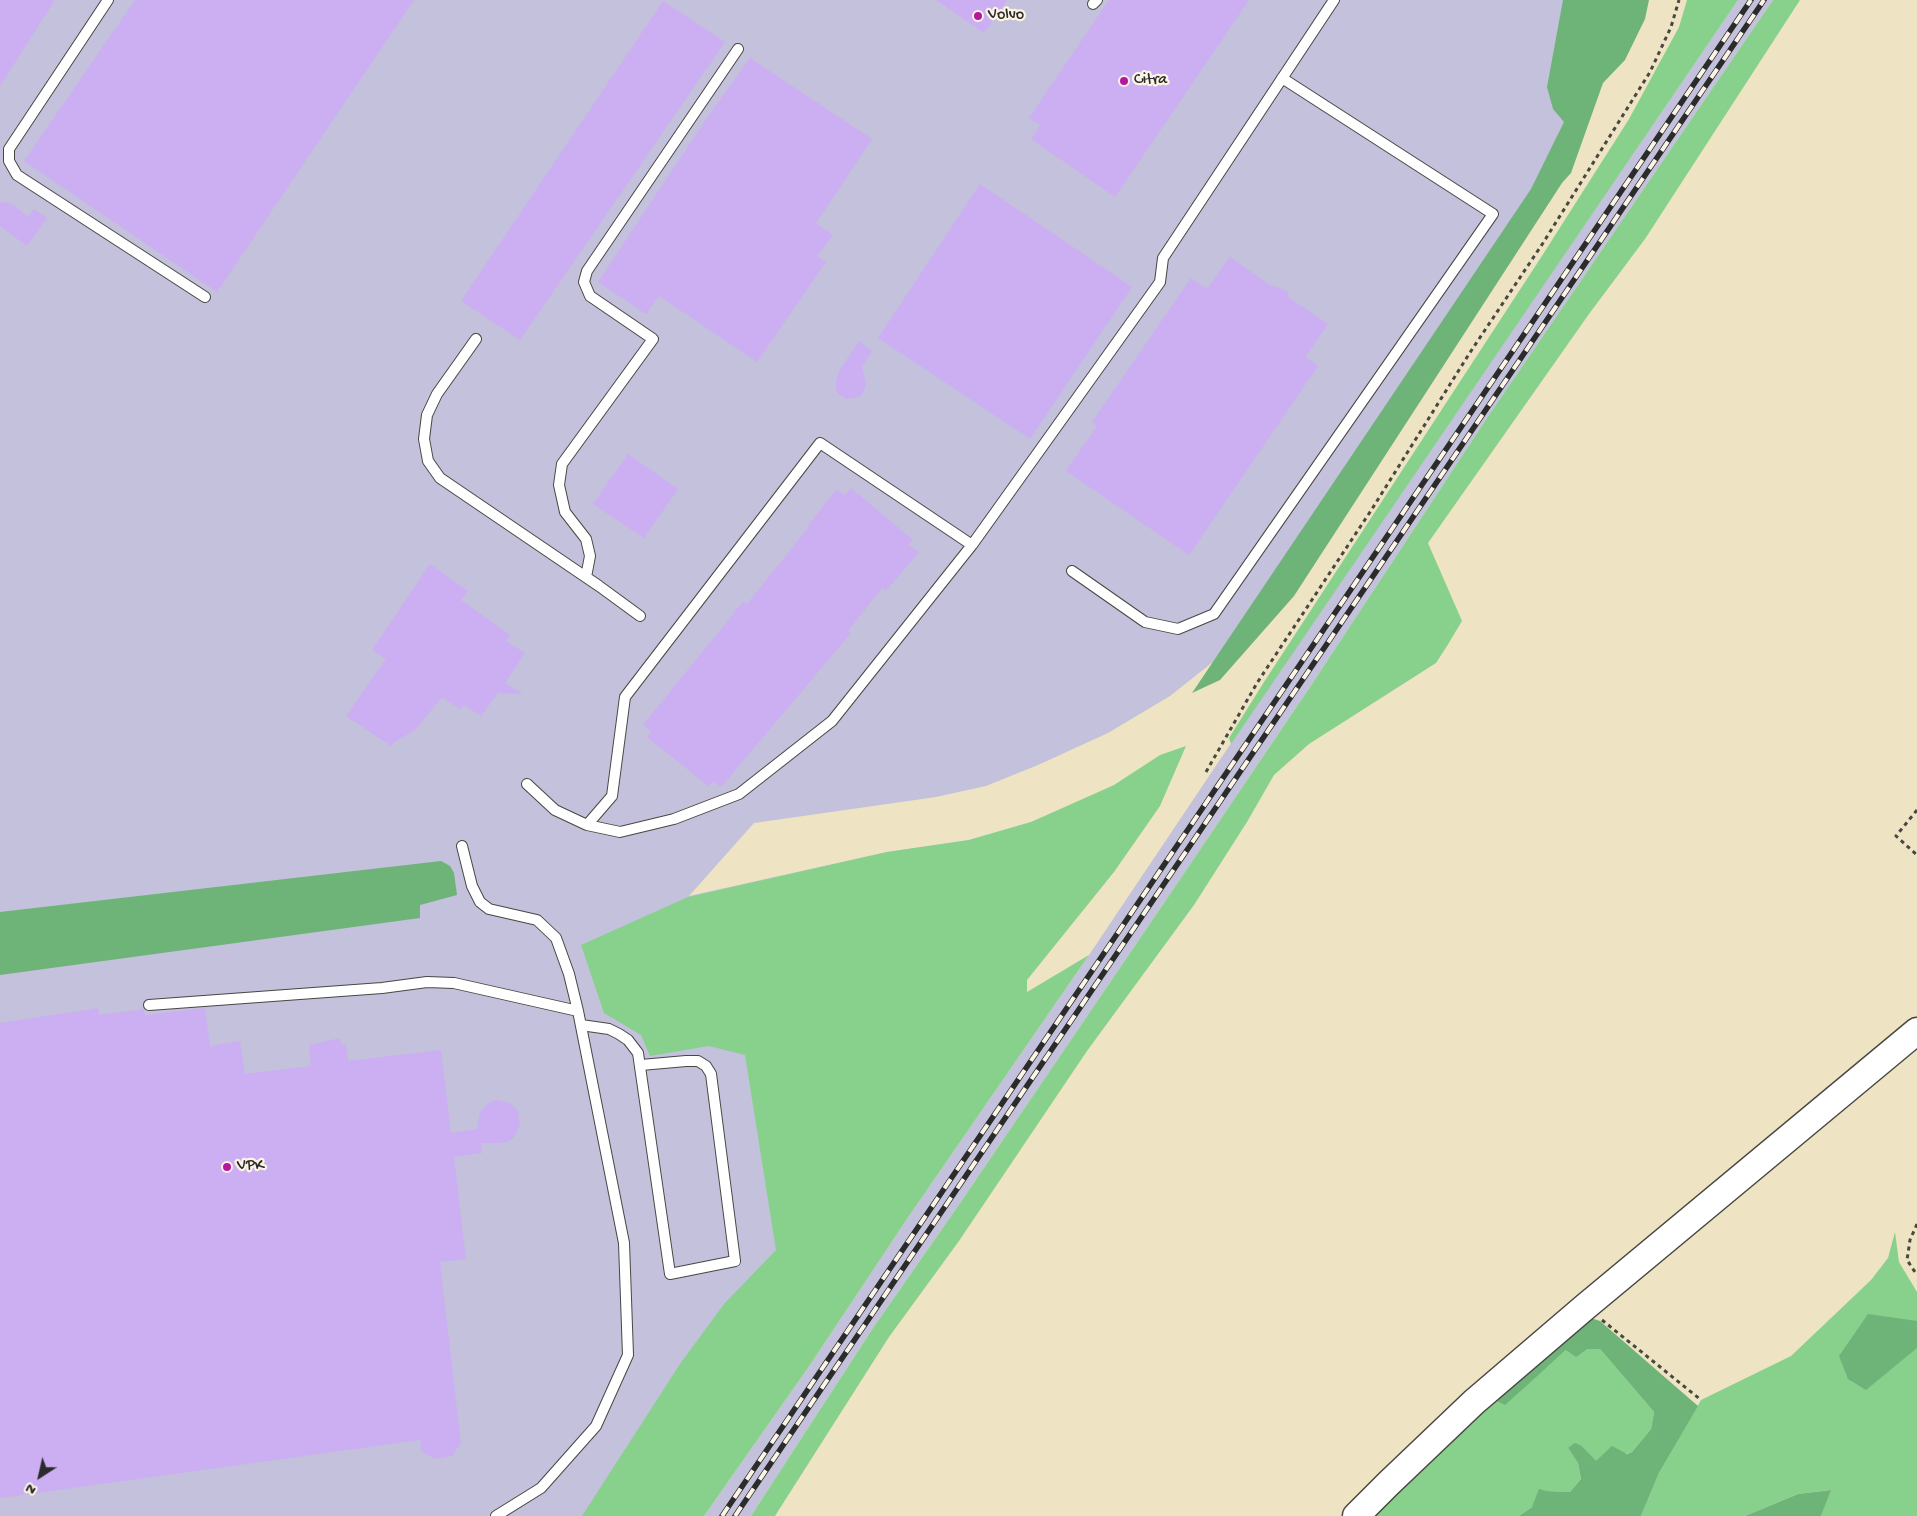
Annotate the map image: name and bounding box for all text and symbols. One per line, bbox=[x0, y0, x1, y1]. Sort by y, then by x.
place label: Volvo bbox=[988, 6, 1024, 26]
marker: Volvo bbox=[972, 10, 984, 22]
place label: Citra bbox=[1134, 71, 1167, 91]
marker: Citra bbox=[1118, 75, 1130, 87]
place label: VPK bbox=[237, 1157, 264, 1177]
marker: VPK bbox=[221, 1161, 233, 1173]
north arrow bbox=[15, 1451, 65, 1501]
text: N bbox=[22, 1479, 40, 1498]

